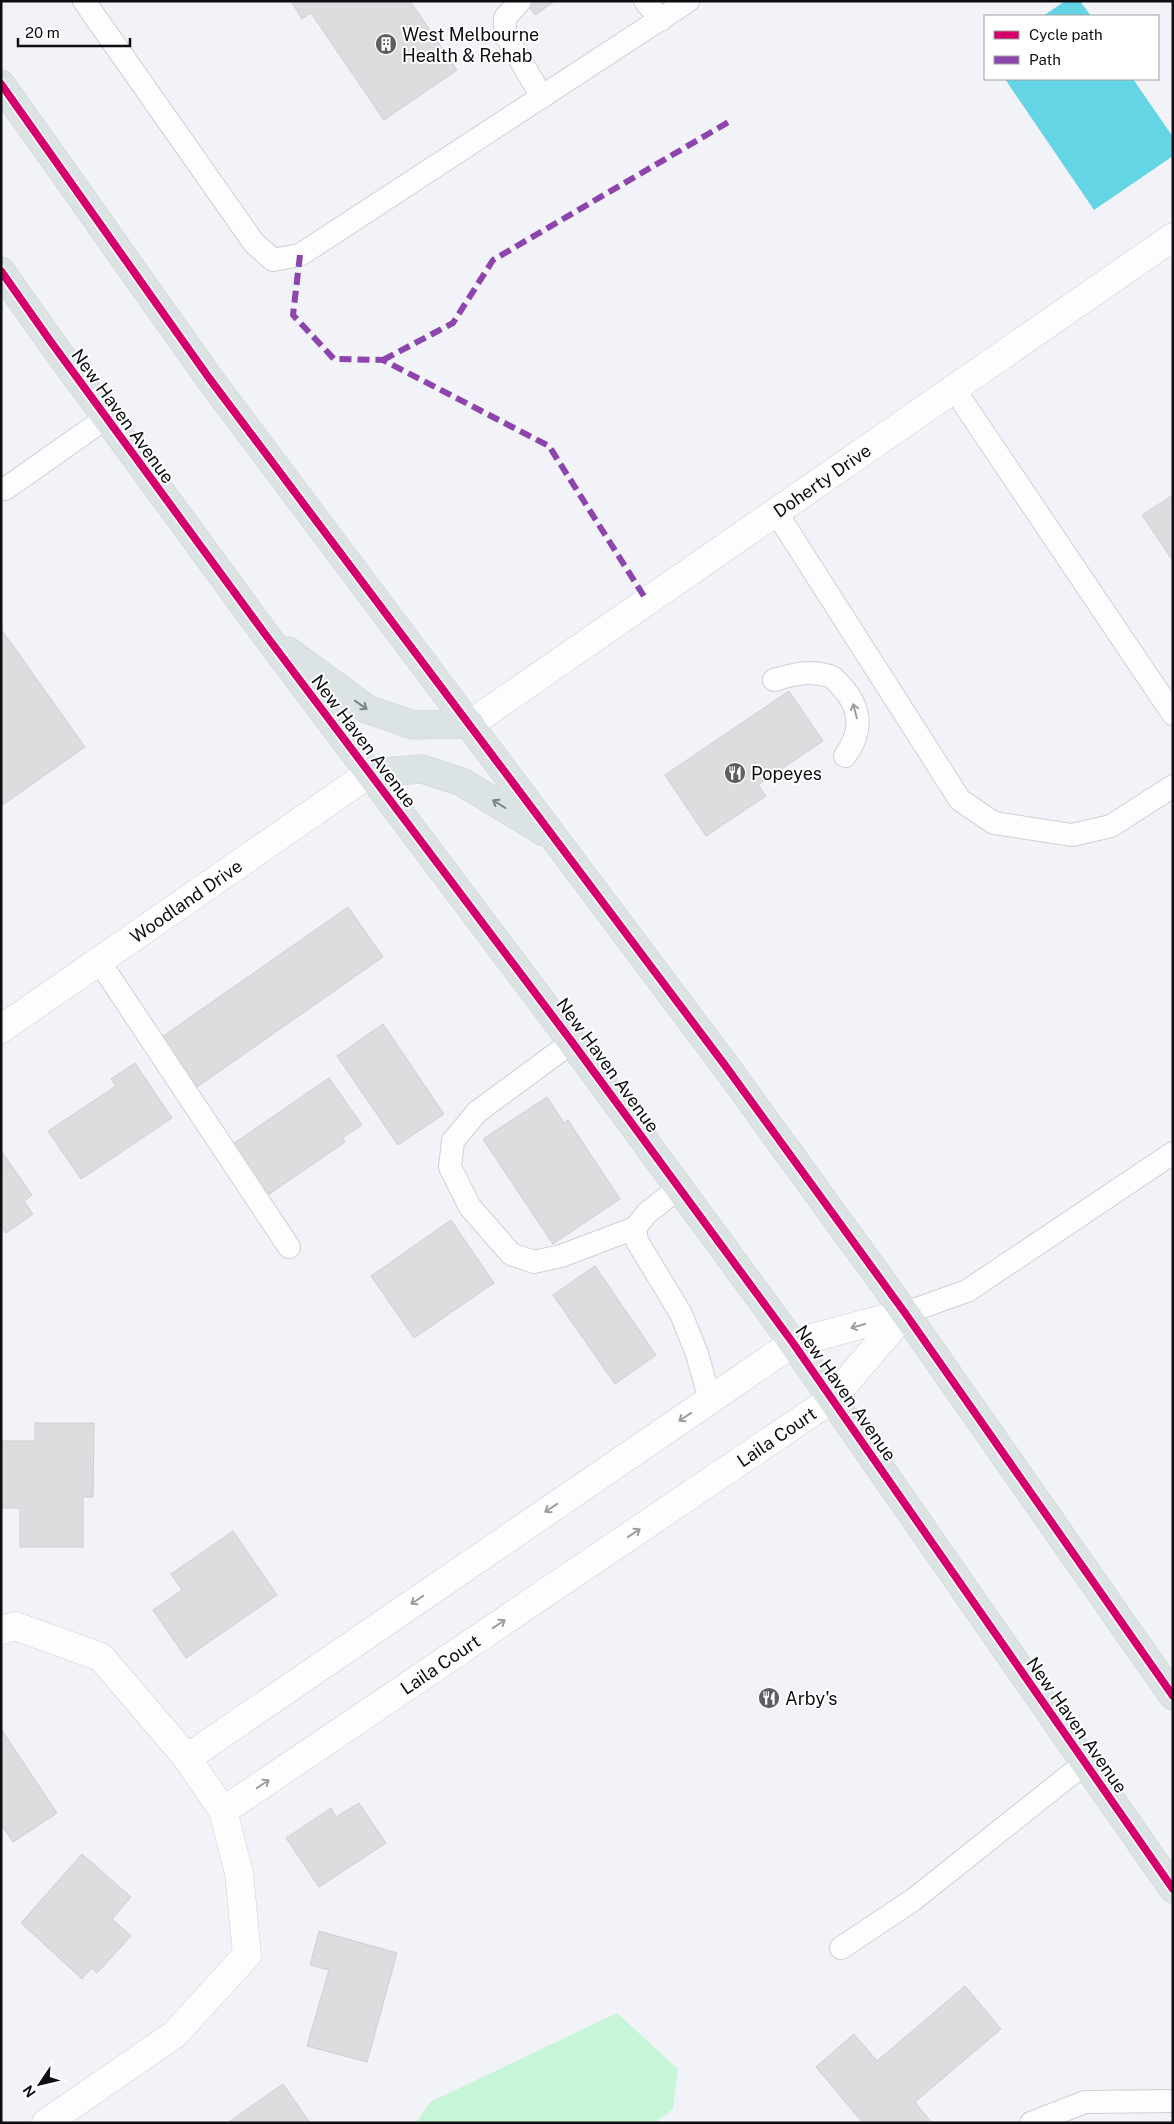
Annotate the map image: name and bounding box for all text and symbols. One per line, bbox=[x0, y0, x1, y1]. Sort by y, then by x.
scale bar bbox=[18, 15, 130, 47]
legend bbox=[984, 15, 1159, 80]
text: 20 m bbox=[25, 24, 60, 41]
place label: West Melbourne Health & Rehab bbox=[402, 24, 539, 66]
text: Cycle path bbox=[1029, 26, 1103, 43]
building icon: West Melbourne Health & Rehab bbox=[374, 32, 398, 56]
text: Path bbox=[1029, 51, 1061, 68]
street label: New Haven Avenue bbox=[67, 345, 179, 487]
street label: Doherty Drive bbox=[769, 439, 875, 521]
street label: New Haven Avenue bbox=[307, 670, 421, 812]
one-way arrow bbox=[354, 699, 367, 710]
one-way arrow bbox=[850, 704, 859, 720]
restaurant icon: Popeyes bbox=[723, 761, 747, 785]
place label: Popeyes bbox=[751, 763, 822, 784]
one-way arrow bbox=[493, 799, 507, 809]
street label: Woodland Drive bbox=[126, 855, 246, 947]
street label: New Haven Avenue bbox=[552, 994, 664, 1136]
street label: New Haven Avenue bbox=[791, 1321, 901, 1465]
one-way arrow bbox=[850, 1321, 866, 1331]
street label: Laila Court bbox=[733, 1402, 820, 1471]
one-way arrow bbox=[679, 1412, 693, 1422]
one-way arrow bbox=[545, 1503, 559, 1513]
one-way arrow bbox=[627, 1528, 641, 1538]
one-way arrow bbox=[411, 1595, 425, 1605]
one-way arrow bbox=[492, 1619, 506, 1629]
street label: Laila Court bbox=[396, 1630, 484, 1698]
street label: New Haven Avenue bbox=[1022, 1653, 1132, 1797]
restaurant icon: Arby's bbox=[757, 1686, 781, 1710]
place label: Arby's bbox=[785, 1688, 837, 1709]
one-way arrow bbox=[256, 1779, 270, 1789]
north arrow bbox=[15, 2059, 65, 2109]
text: N bbox=[20, 2082, 39, 2101]

